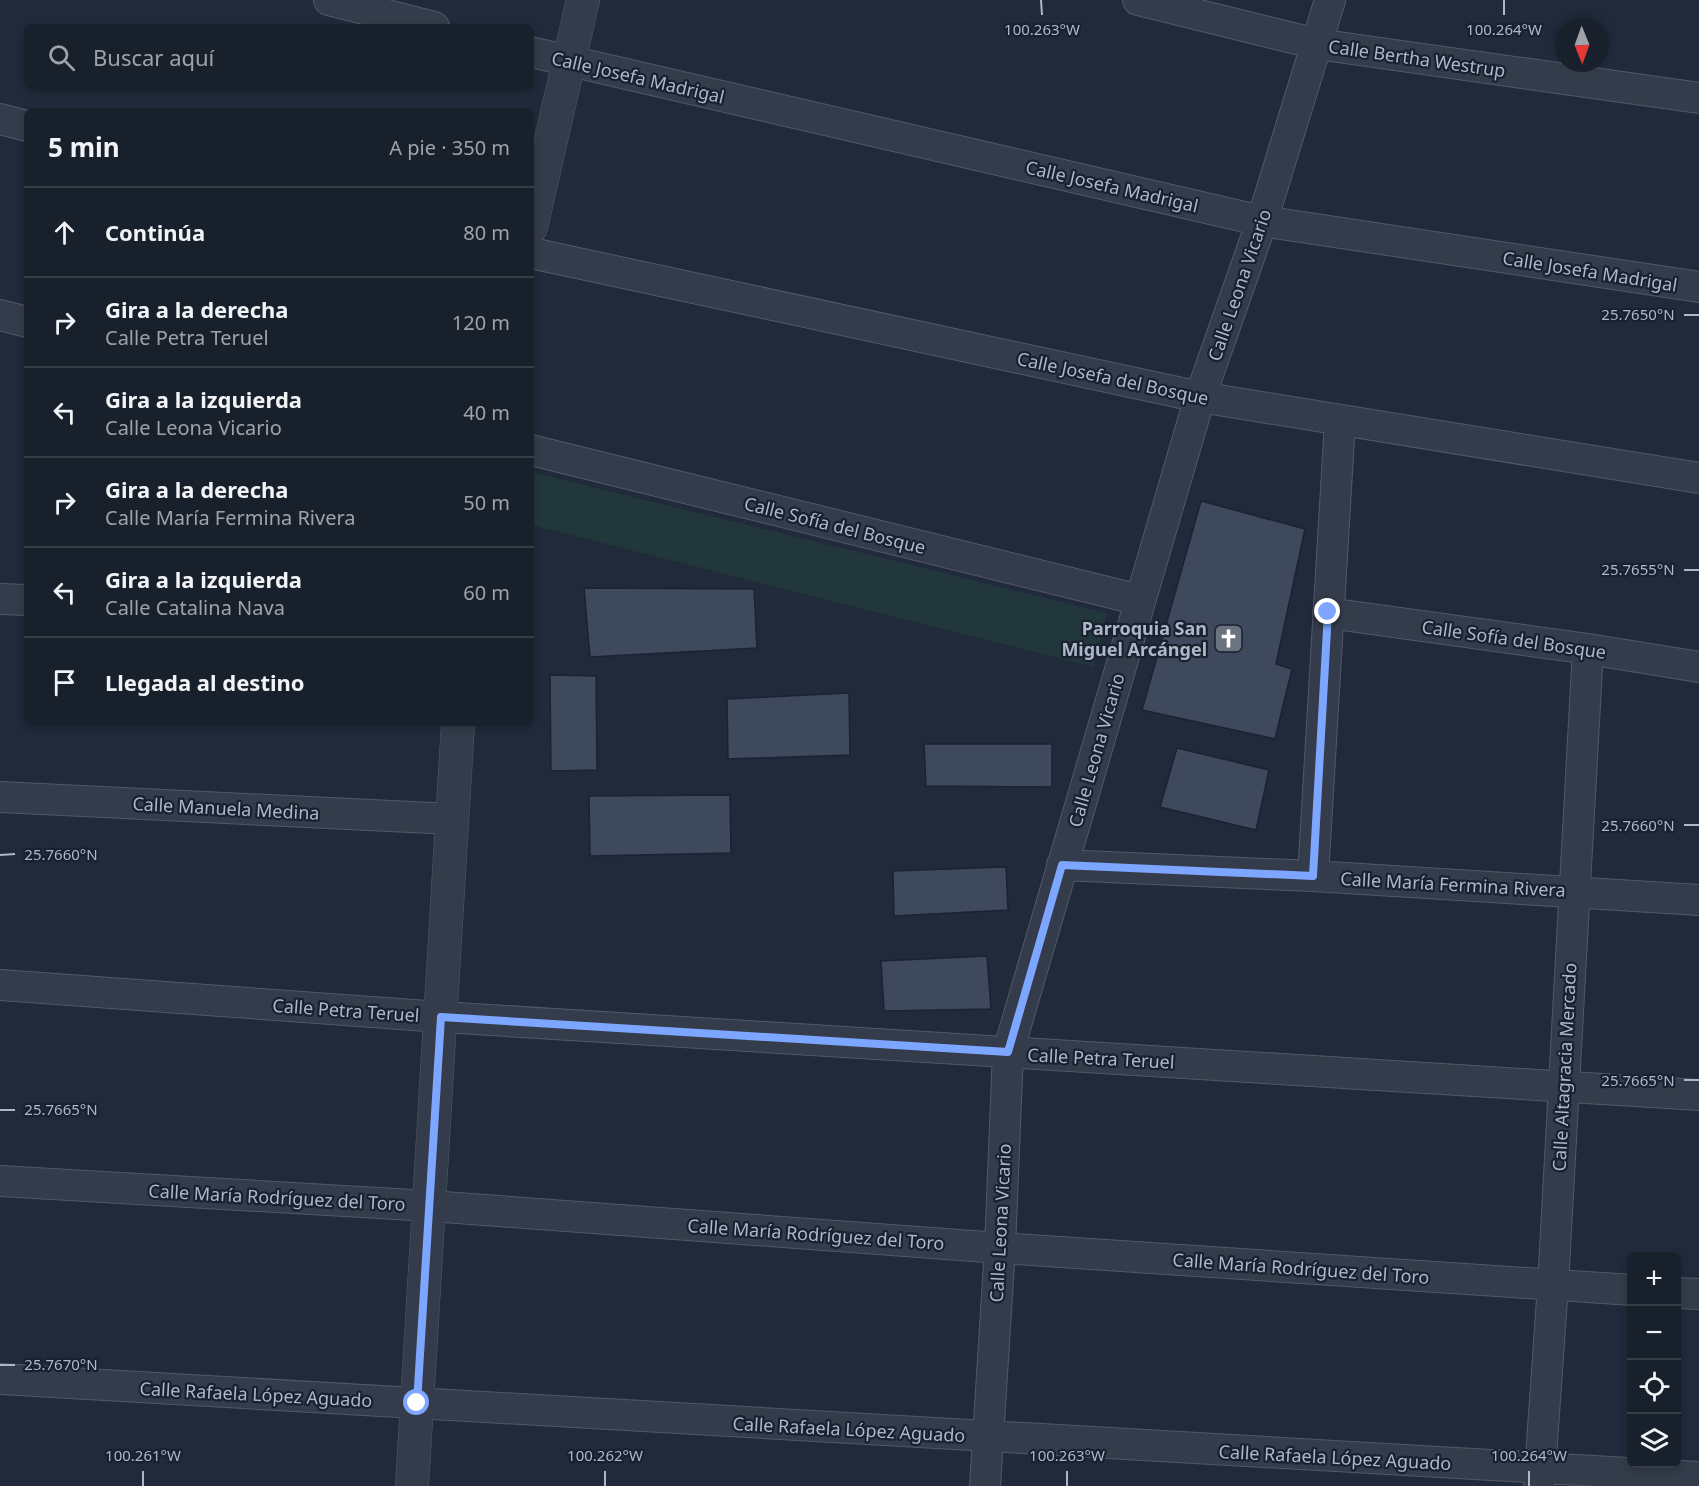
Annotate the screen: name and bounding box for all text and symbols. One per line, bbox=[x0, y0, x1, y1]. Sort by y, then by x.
north arrow bbox=[1555, 18, 1609, 72]
text: 100.263°W bbox=[1004, 19, 1080, 39]
text: 100.264°W bbox=[1466, 19, 1542, 39]
search box bbox=[24, 24, 534, 90]
street label: Calle Bertha Westrup bbox=[1327, 34, 1507, 82]
icon: search bbox=[45, 41, 78, 74]
text: Buscar aquí bbox=[93, 42, 214, 72]
street label: Calle Josefa Madrigal bbox=[549, 45, 727, 109]
text: 5 min bbox=[48, 129, 120, 165]
text: A pie · 350 m bbox=[389, 134, 510, 161]
street label: Calle Josefa Madrigal bbox=[1023, 154, 1201, 218]
street label: Calle Leona Vicario bbox=[1202, 206, 1276, 364]
icon: ahead bbox=[48, 216, 81, 249]
text: Continúa bbox=[105, 217, 205, 247]
text: 80 m bbox=[463, 219, 510, 246]
street label: Calle Josefa Madrigal bbox=[1501, 245, 1679, 297]
text: Gira a la derecha bbox=[105, 294, 289, 324]
text: 25.7650°N bbox=[1601, 304, 1675, 324]
icon: right bbox=[48, 306, 81, 339]
text: 120 m bbox=[452, 309, 510, 336]
text: Calle Petra Teruel bbox=[105, 324, 269, 351]
street label: Calle Josefa del Bosque bbox=[1015, 346, 1211, 410]
text: Gira a la izquierda bbox=[105, 384, 302, 414]
icon: left bbox=[48, 396, 81, 429]
text: 40 m bbox=[463, 399, 510, 426]
text: Calle Leona Vicario bbox=[105, 414, 282, 441]
text: Gira a la derecha bbox=[105, 474, 289, 504]
icon: right bbox=[48, 486, 81, 519]
text: 50 m bbox=[463, 489, 510, 516]
street label: Calle Sofía del Bosque bbox=[742, 491, 928, 559]
text: Calle María Fermina Rivera bbox=[105, 504, 356, 531]
text: 25.7655°N bbox=[1601, 559, 1675, 579]
text: Gira a la izquierda bbox=[105, 564, 302, 594]
icon: left bbox=[48, 576, 81, 609]
text: 60 m bbox=[463, 579, 510, 606]
text: Calle Catalina Nava bbox=[105, 594, 285, 621]
route end bbox=[1314, 598, 1340, 624]
street label: Calle Sofía del Bosque bbox=[1420, 614, 1608, 664]
place label: Parroquia San Miguel Arcángel bbox=[1061, 616, 1207, 661]
church icon: Parroquia San Miguel Arcángel bbox=[1212, 622, 1244, 654]
icon: arrive bbox=[48, 666, 81, 699]
text: Llegada al destino bbox=[105, 667, 305, 697]
street label: Calle Leona Vicario bbox=[1063, 670, 1129, 830]
street label: Calle Manuela Medina bbox=[132, 791, 320, 825]
text: 25.7660°N bbox=[1601, 815, 1675, 835]
text: 25.7660°N bbox=[24, 844, 98, 864]
street label: Calle María Fermina Rivera bbox=[1340, 866, 1566, 902]
street label: Calle Altagracia Mercado bbox=[1547, 962, 1581, 1172]
street label: Calle Petra Teruel bbox=[272, 993, 420, 1027]
street label: Calle Petra Teruel bbox=[1027, 1042, 1175, 1074]
text: 25.7665°N bbox=[1601, 1070, 1675, 1090]
text: 25.7665°N bbox=[24, 1099, 98, 1119]
street label: Calle Leona Vicario bbox=[984, 1143, 1016, 1303]
street label: Calle María Rodríguez del Toro bbox=[148, 1178, 406, 1216]
street label: Calle María Rodríguez del Toro bbox=[687, 1213, 945, 1255]
street label: Calle María Rodríguez del Toro bbox=[1172, 1247, 1430, 1289]
map controls bbox=[1627, 1252, 1681, 1468]
button: + bbox=[1627, 1252, 1681, 1306]
button: − bbox=[1627, 1306, 1681, 1360]
text: 25.7670°N bbox=[24, 1354, 98, 1374]
button: locate bbox=[1627, 1360, 1681, 1414]
street label: Calle Rafaela López Aguado bbox=[139, 1376, 373, 1412]
route start bbox=[403, 1389, 429, 1415]
street label: Calle Rafaela López Aguado bbox=[732, 1411, 966, 1447]
button: layers bbox=[1627, 1414, 1681, 1468]
street label: Calle Rafaela López Aguado bbox=[1218, 1439, 1452, 1475]
text: 100.261°W bbox=[105, 1445, 181, 1465]
text: 100.262°W bbox=[567, 1445, 643, 1465]
text: 100.263°W bbox=[1029, 1445, 1105, 1465]
text: 100.264°W bbox=[1491, 1445, 1567, 1465]

